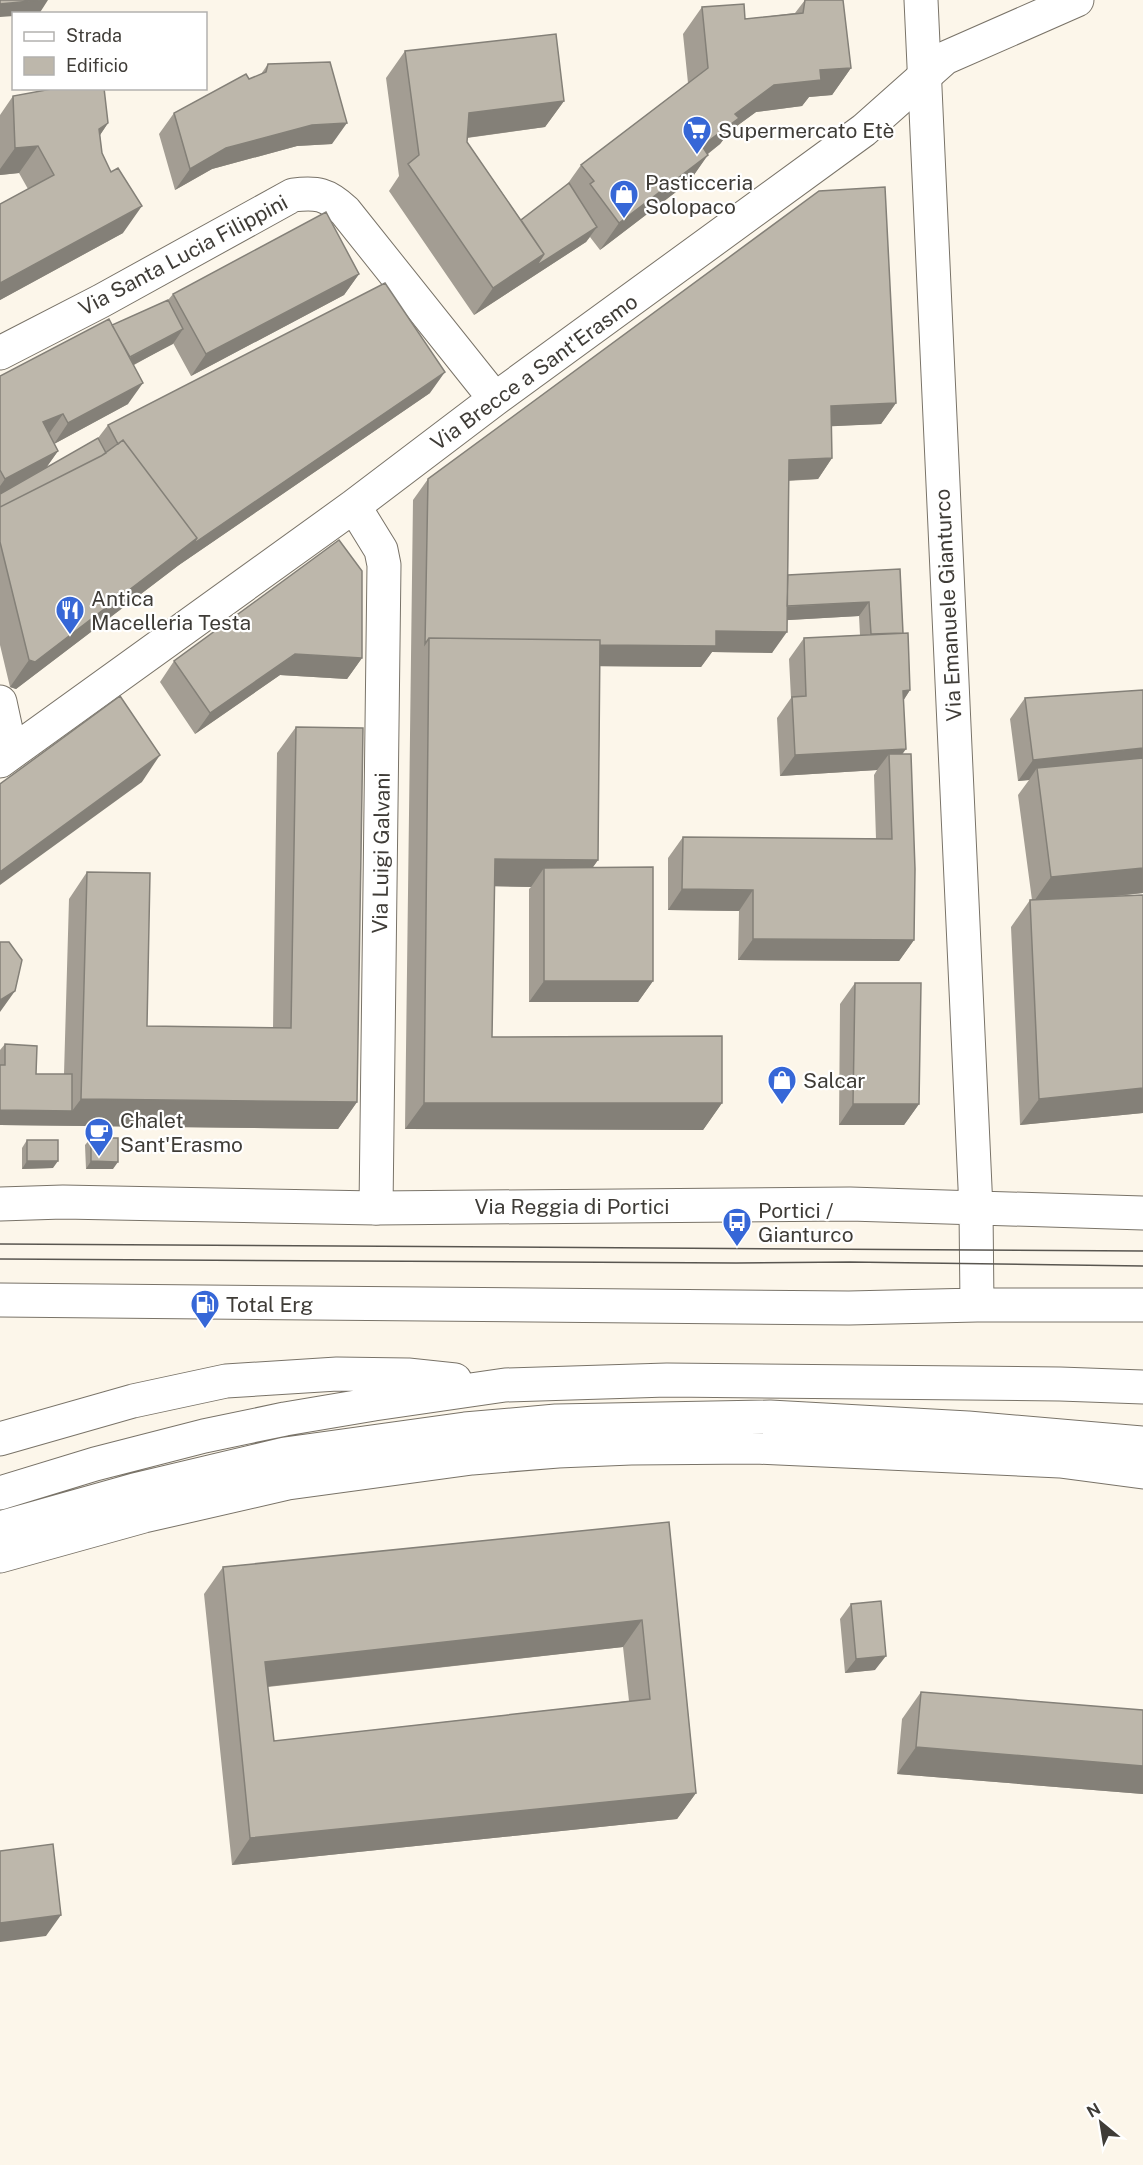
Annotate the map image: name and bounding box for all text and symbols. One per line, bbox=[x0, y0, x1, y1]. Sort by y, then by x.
legend bbox=[12, 12, 207, 90]
text: Strada bbox=[66, 25, 122, 46]
text: Edificio bbox=[66, 55, 128, 76]
supermarket icon: Supermercato Etè bbox=[681, 114, 713, 156]
place label: Supermercato Etè bbox=[718, 118, 895, 143]
place label: Pasticceria Solopaco bbox=[645, 170, 753, 219]
shop icon: Pasticceria Solopaco bbox=[608, 178, 640, 220]
street label: Via Santa Lucia Filippini bbox=[74, 189, 292, 321]
street label: Via Brecce a Sant'Erasmo bbox=[426, 289, 642, 455]
street label: Via Emanuele Gianturco bbox=[929, 488, 967, 722]
place label: Antica Macelleria Testa bbox=[91, 586, 251, 635]
restaurant icon: Antica Macelleria Testa bbox=[54, 594, 86, 636]
street label: Via Luigi Galvani bbox=[367, 772, 395, 934]
shop icon: Salcar bbox=[766, 1064, 798, 1106]
place label: Salcar bbox=[803, 1068, 866, 1093]
place label: Chalet Sant'Erasmo bbox=[120, 1108, 243, 1157]
cafe icon: Chalet Sant'Erasmo bbox=[83, 1116, 115, 1158]
street label: Via Reggia di Portici bbox=[475, 1194, 670, 1219]
place label: Portici / Gianturco bbox=[758, 1198, 854, 1247]
bus stop icon: Portici / Gianturco bbox=[721, 1206, 753, 1248]
fuel station icon: Total Erg bbox=[189, 1288, 221, 1330]
place label: Total Erg bbox=[226, 1292, 313, 1317]
north arrow bbox=[1071, 2093, 1131, 2153]
text: N bbox=[1084, 2099, 1104, 2122]

